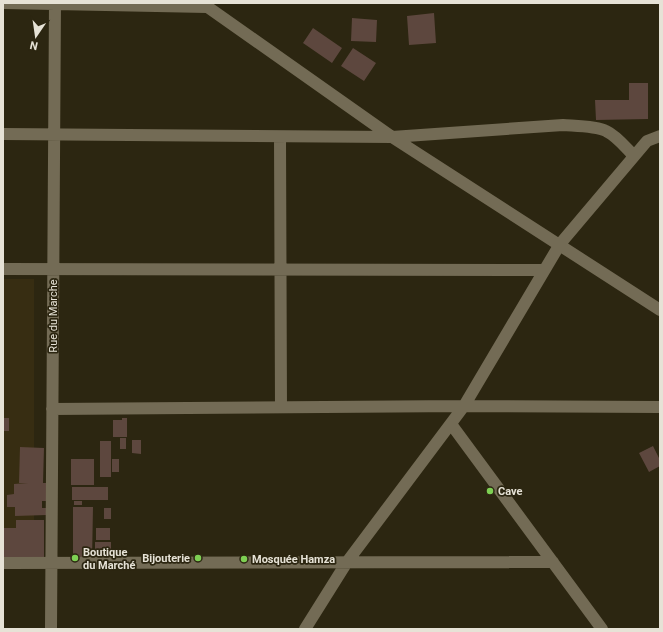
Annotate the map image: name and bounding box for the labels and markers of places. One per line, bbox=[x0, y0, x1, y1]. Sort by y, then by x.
place label: Cave bbox=[498, 485, 523, 498]
marker: Cave bbox=[485, 486, 495, 496]
place label: Boutique du Marché bbox=[83, 546, 135, 572]
place label: Bijouterie bbox=[142, 552, 190, 565]
marker: Boutique du Marché bbox=[70, 553, 80, 563]
marker: Bijouterie bbox=[193, 553, 203, 563]
place label: Mosquée Hamza bbox=[252, 553, 335, 566]
marker: Mosquée Hamza bbox=[239, 554, 249, 564]

